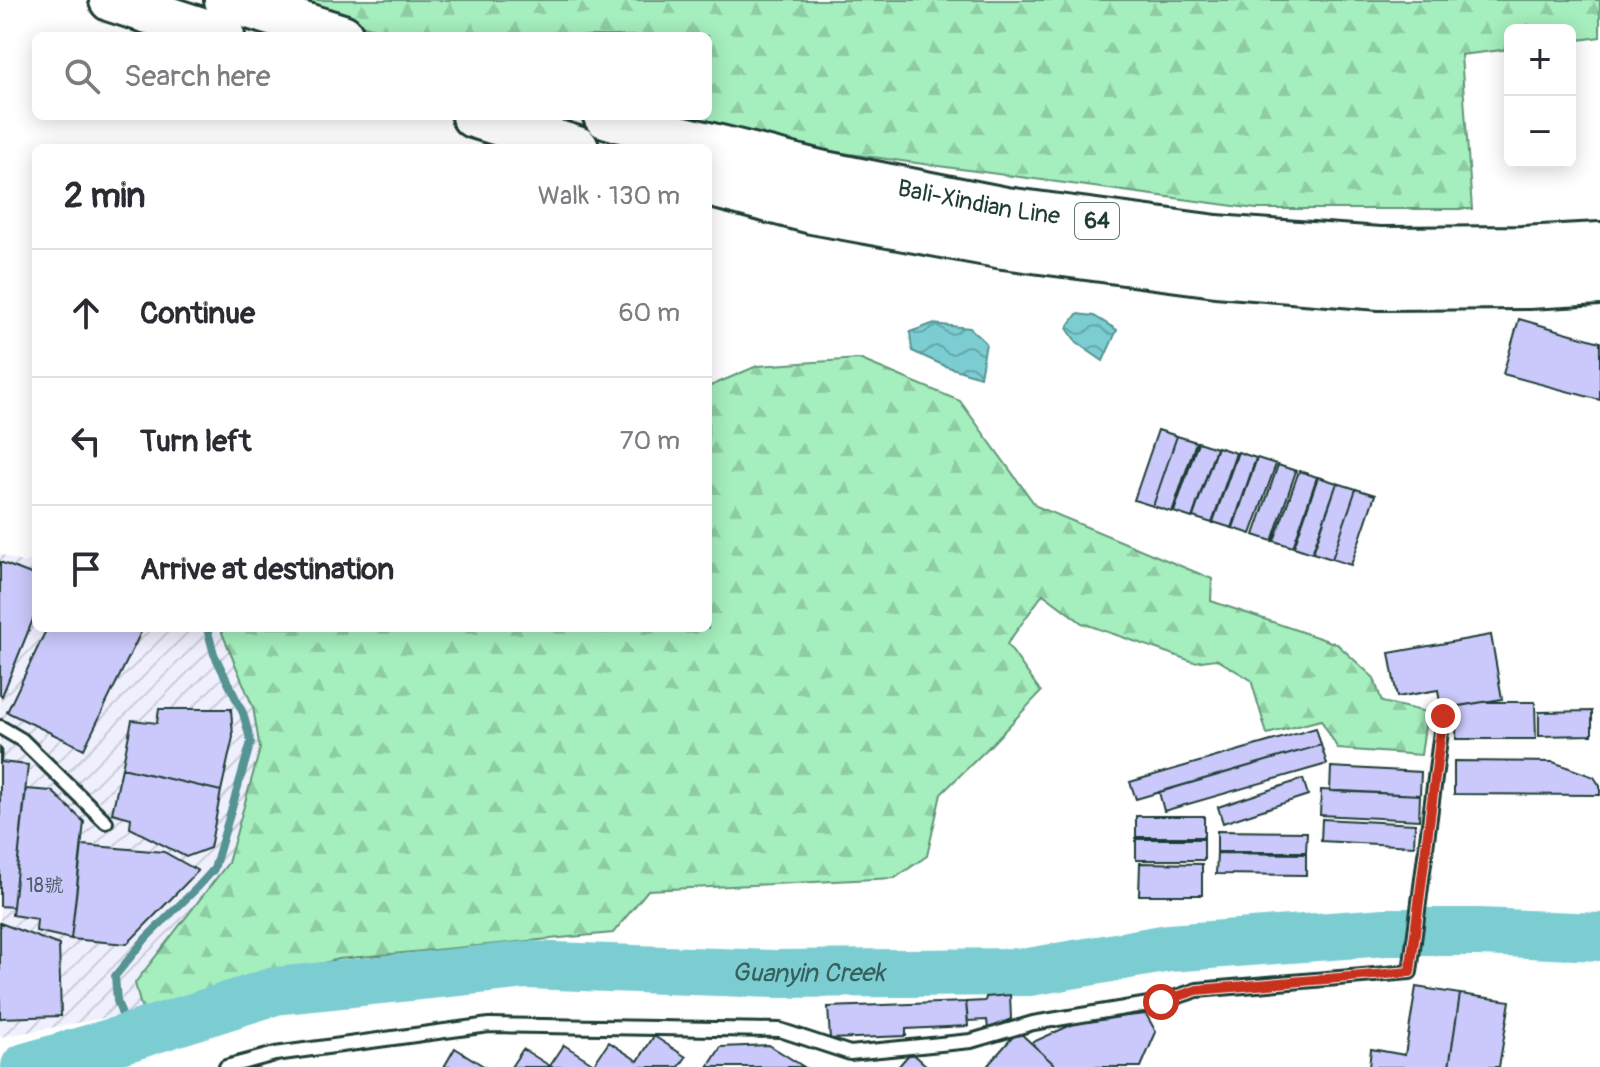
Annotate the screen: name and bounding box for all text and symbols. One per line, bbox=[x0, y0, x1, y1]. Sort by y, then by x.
map controls bbox=[1504, 24, 1576, 168]
button: + bbox=[1504, 24, 1576, 96]
search box bbox=[32, 32, 712, 120]
icon: search bbox=[60, 54, 104, 98]
text: Search here bbox=[124, 58, 271, 95]
button: − bbox=[1504, 96, 1576, 168]
street label: Bali-Xindian Line bbox=[895, 173, 1062, 231]
text: 2 min bbox=[64, 175, 146, 218]
text: Walk · 130 m bbox=[538, 180, 680, 212]
road number: 64 bbox=[1075, 203, 1119, 239]
icon: ahead bbox=[64, 291, 108, 335]
text: Continue bbox=[140, 295, 255, 332]
text: 60 m bbox=[618, 297, 680, 329]
icon: left bbox=[64, 419, 108, 463]
text: Turn left bbox=[140, 423, 251, 460]
text: 70 m bbox=[620, 425, 680, 457]
icon: arrive bbox=[64, 547, 108, 591]
text: Arrive at destination bbox=[140, 551, 394, 588]
route end bbox=[1425, 698, 1461, 734]
house number: 18號 bbox=[26, 873, 64, 898]
water label: Guanyin Creek bbox=[731, 956, 887, 990]
route start bbox=[1143, 984, 1179, 1020]

